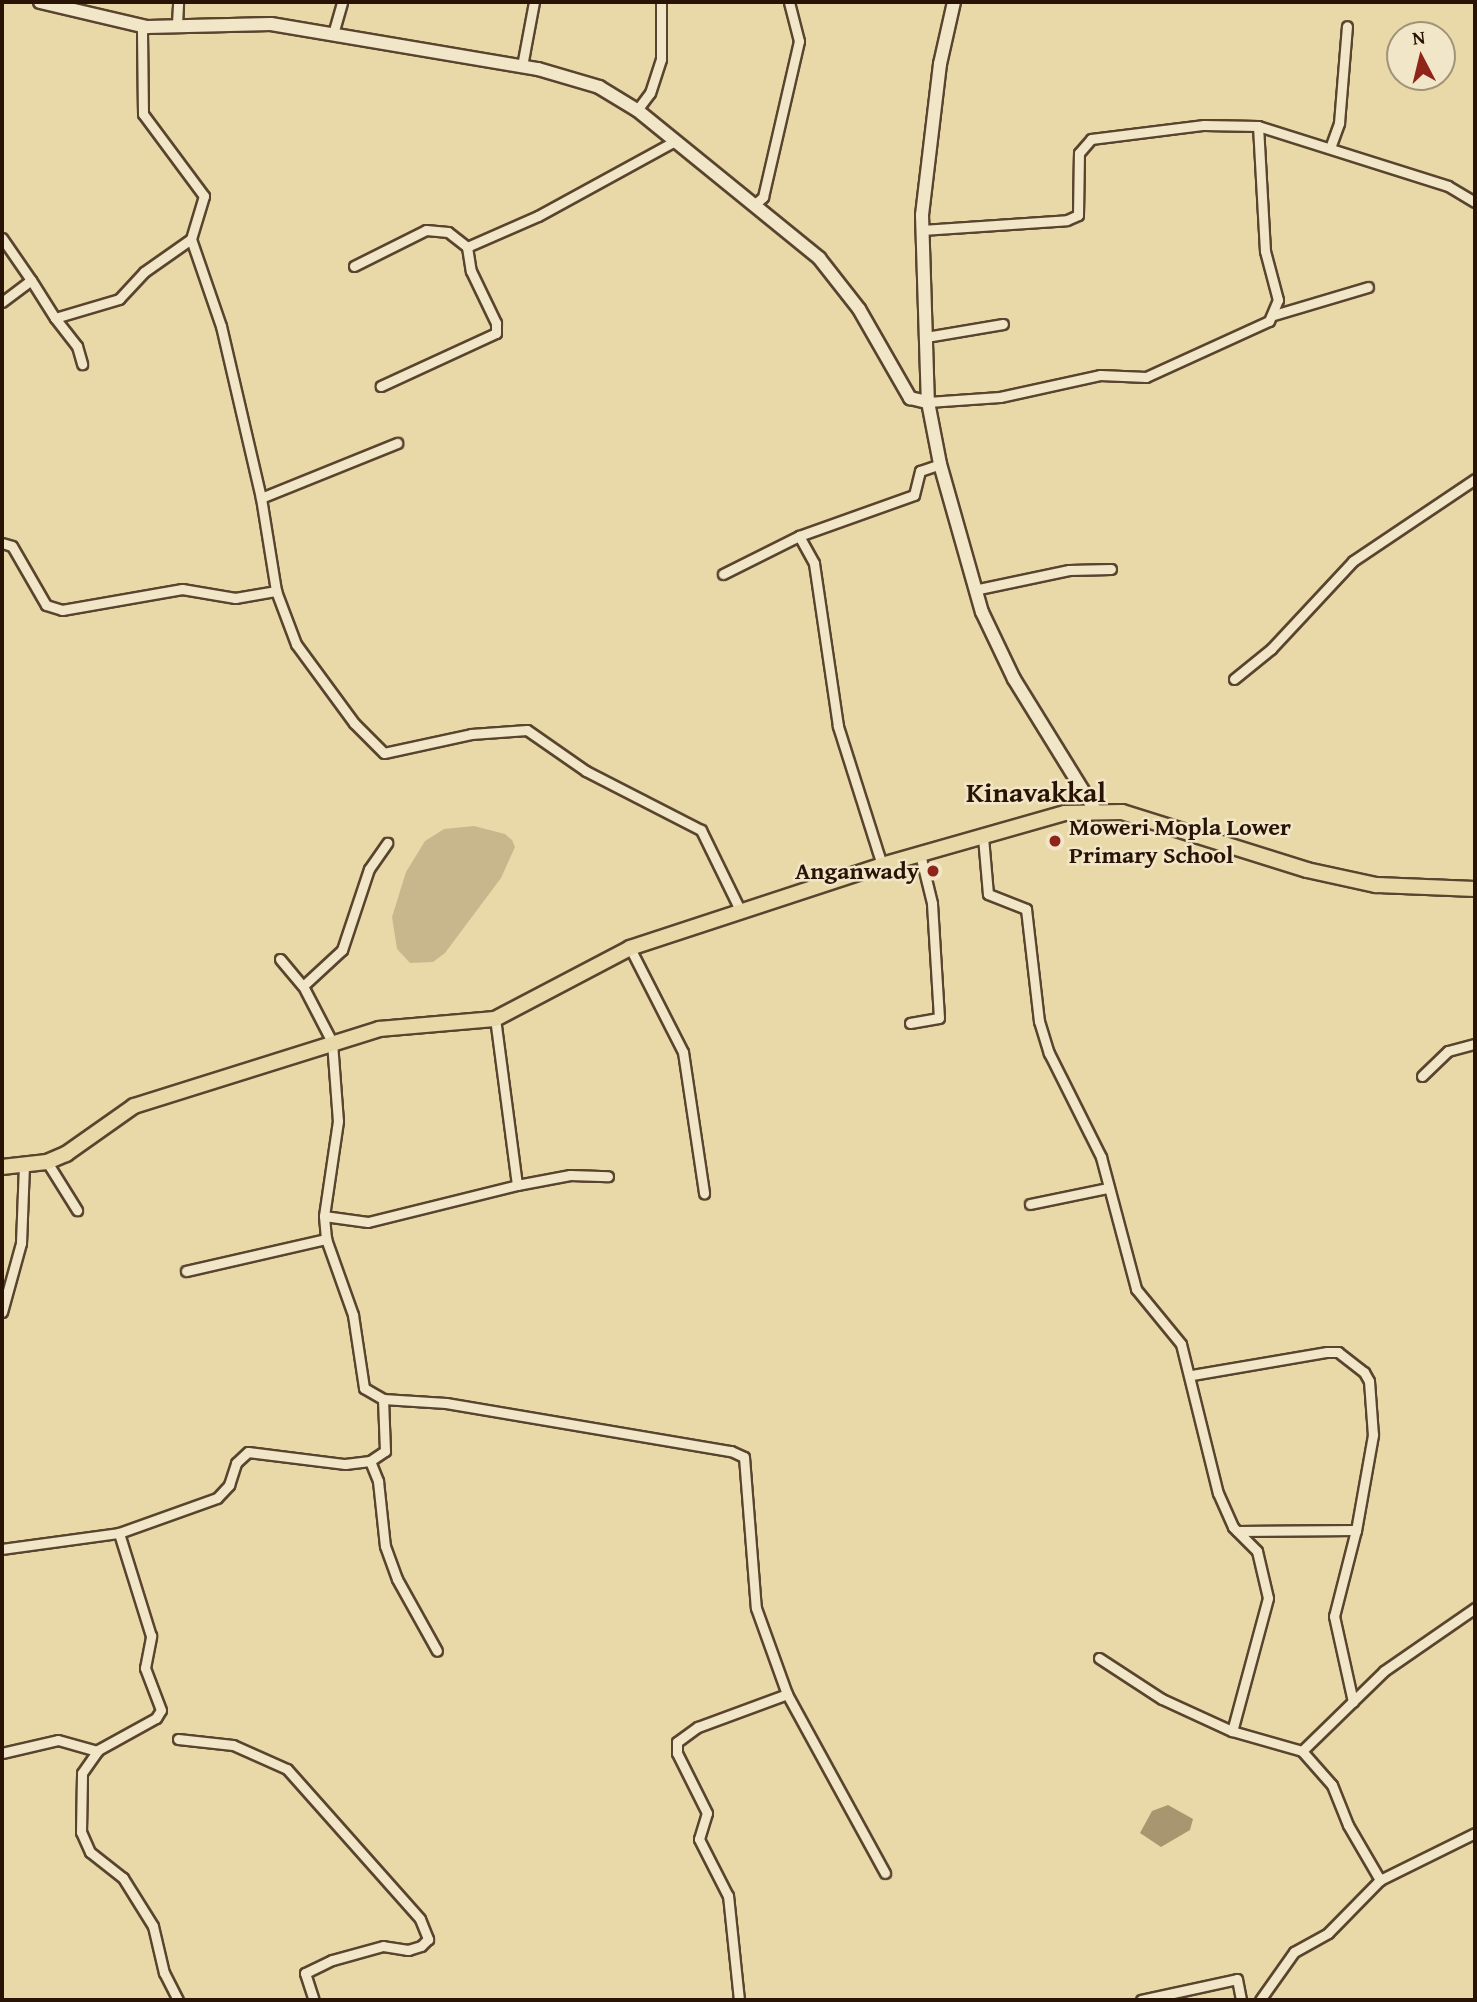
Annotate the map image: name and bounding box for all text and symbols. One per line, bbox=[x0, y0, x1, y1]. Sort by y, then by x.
north arrow bbox=[1386, 21, 1456, 91]
text: N bbox=[1411, 22, 1427, 52]
district label: Kinavakkal bbox=[966, 775, 1106, 809]
place label: Moweri Mopla Lower Primary School bbox=[1069, 813, 1291, 869]
marker: Moweri Mopla Lower Primary School bbox=[1047, 833, 1063, 849]
place label: Anganwady bbox=[795, 857, 919, 885]
marker: Anganwady bbox=[925, 863, 941, 879]

